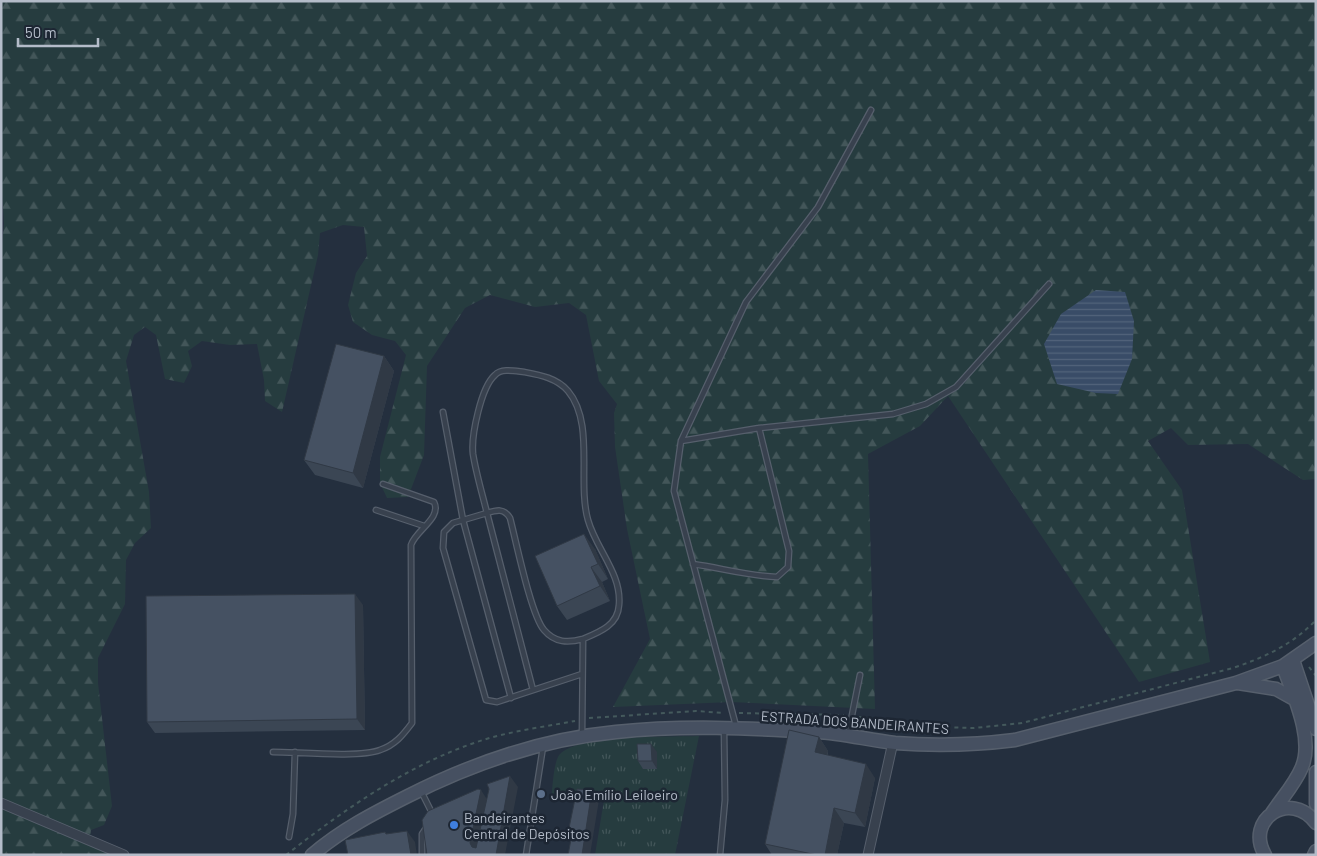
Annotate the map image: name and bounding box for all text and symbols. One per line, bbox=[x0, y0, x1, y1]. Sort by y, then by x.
scale bar bbox=[18, 15, 98, 47]
text: 50 m bbox=[25, 23, 57, 41]
street label: ESTRADA DOS BANDEIRANTES bbox=[760, 707, 950, 737]
place label: João Emílio Leiloeiro bbox=[551, 786, 678, 803]
marker: João Emílio Leiloeiro bbox=[535, 788, 547, 800]
place label: Bandeirantes Central de Depósitos bbox=[464, 809, 590, 842]
marker: Bandeirantes Central de Depósitos bbox=[448, 819, 460, 831]

